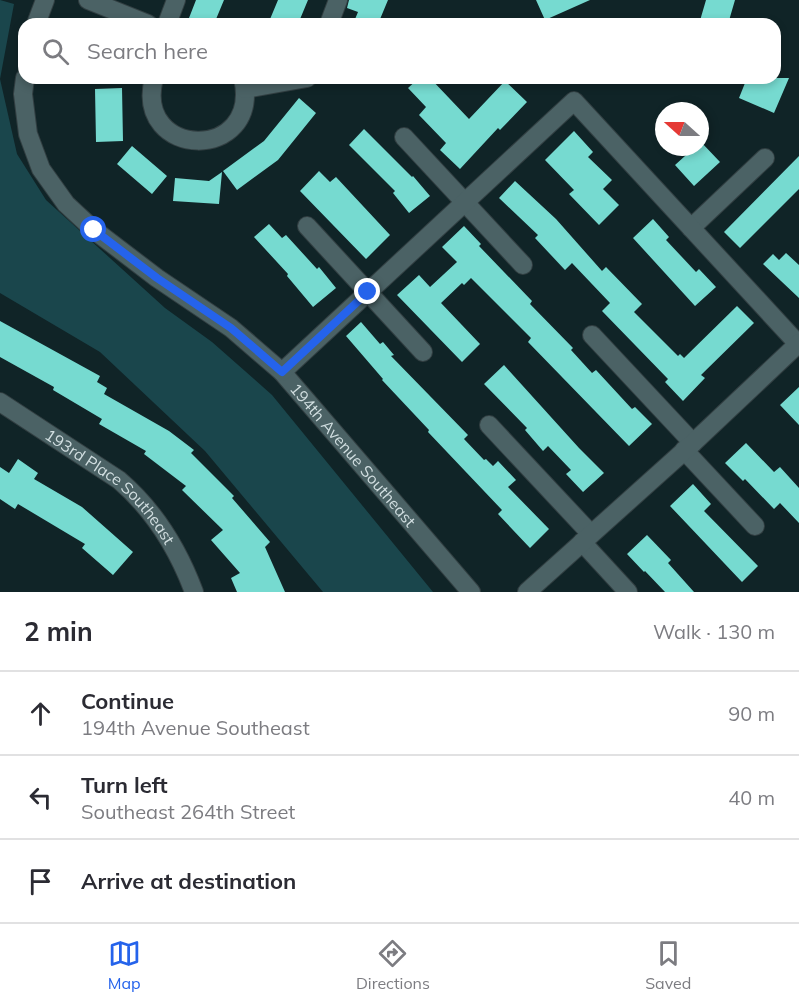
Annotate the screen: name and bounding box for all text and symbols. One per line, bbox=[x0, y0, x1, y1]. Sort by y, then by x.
search box bbox=[18, 18, 781, 84]
icon: search bbox=[39, 35, 72, 68]
text: Search here bbox=[87, 37, 208, 65]
north arrow bbox=[655, 102, 709, 156]
route start bbox=[80, 216, 106, 242]
route end bbox=[354, 278, 380, 304]
street label: 194th Avenue Southeast bbox=[286, 379, 421, 531]
street label: 193rd Place Southeast bbox=[41, 424, 180, 548]
text: 2 min bbox=[24, 615, 93, 648]
text: Walk · 130 m bbox=[653, 619, 775, 644]
text: Continue bbox=[81, 687, 174, 715]
icon: ahead bbox=[24, 697, 57, 730]
text: 90 m bbox=[728, 701, 775, 726]
text: 194th Avenue Southeast bbox=[81, 715, 310, 740]
text: Turn left bbox=[81, 771, 168, 799]
icon: left bbox=[24, 781, 57, 814]
text: 40 m bbox=[728, 785, 775, 810]
text: Southeast 264th Street bbox=[81, 799, 295, 824]
icon: arrive bbox=[24, 865, 57, 898]
text: Arrive at destination bbox=[81, 867, 296, 895]
tab: Map bbox=[108, 937, 141, 993]
tab: Directions bbox=[356, 937, 430, 993]
tab: Saved bbox=[645, 937, 691, 993]

